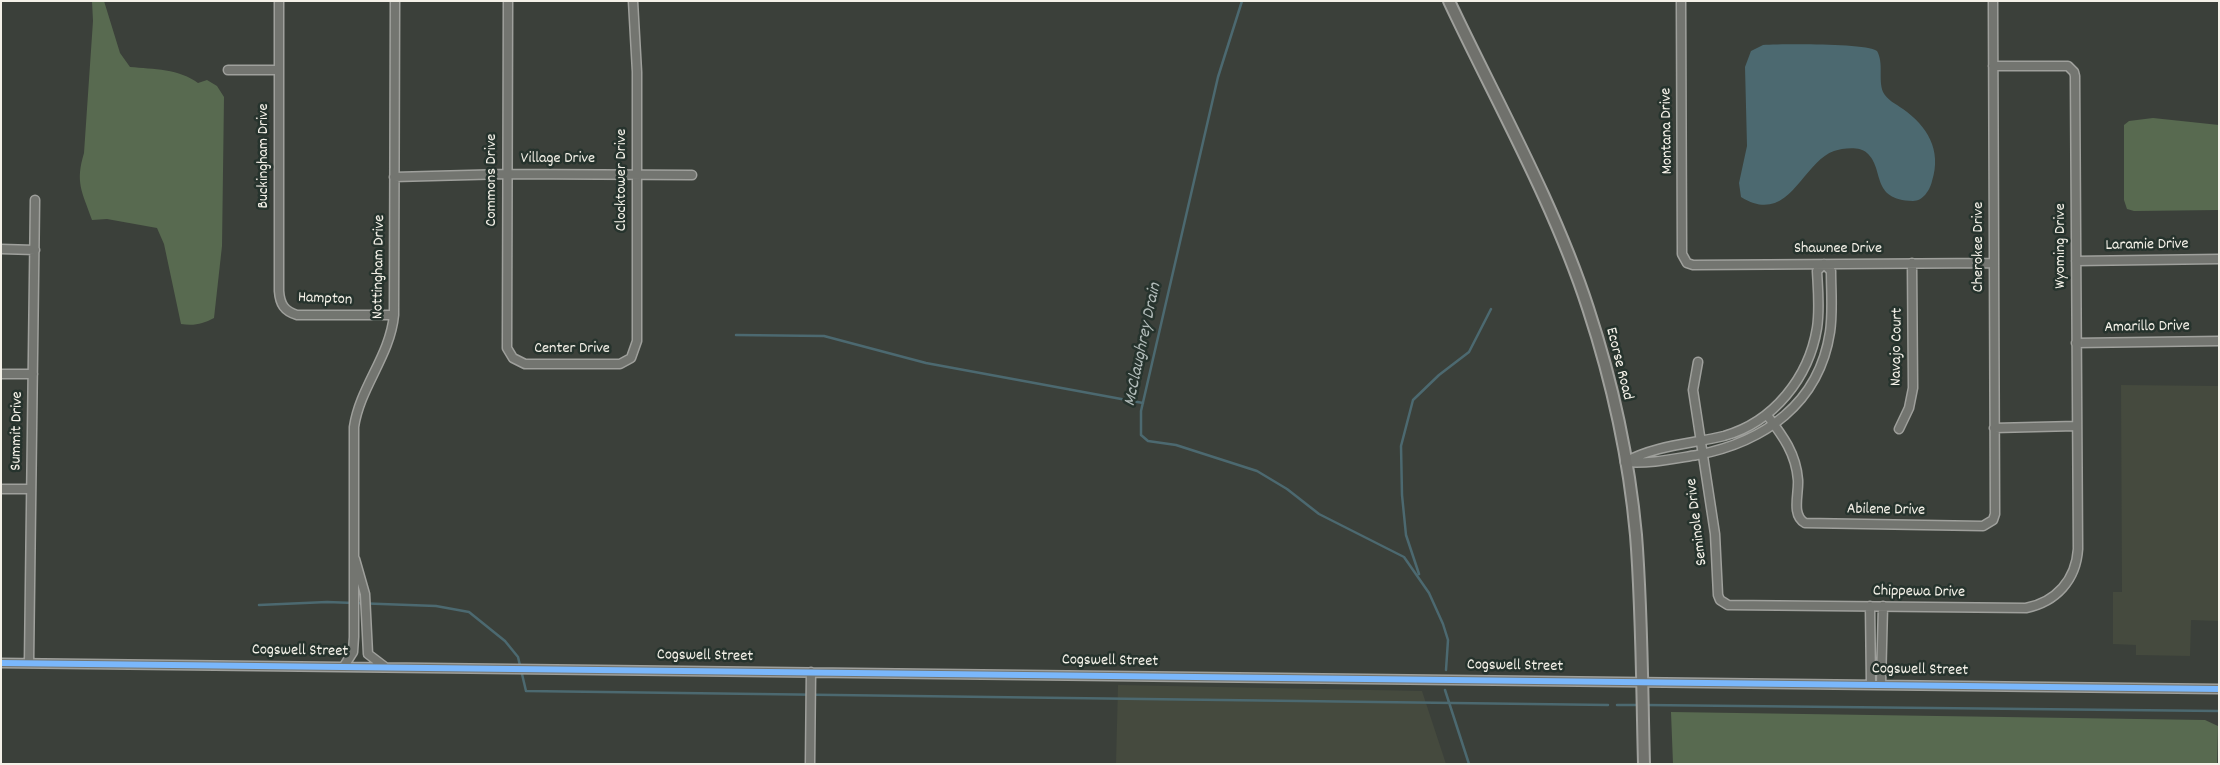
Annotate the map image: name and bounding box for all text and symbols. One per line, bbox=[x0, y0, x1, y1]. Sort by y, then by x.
street label: Montana Drive bbox=[1658, 87, 1678, 175]
street label: Buckingham Drive bbox=[255, 103, 275, 209]
street label: Clocktower Drive bbox=[613, 129, 633, 231]
street label: Commons Drive bbox=[483, 134, 503, 226]
street label: Village Drive bbox=[521, 150, 595, 170]
street label: Cherokee Drive bbox=[1970, 202, 1990, 292]
street label: Wyoming Drive bbox=[2052, 203, 2072, 289]
street label: Nottingham Drive bbox=[369, 215, 391, 319]
street label: Laramie Drive bbox=[2105, 236, 2189, 256]
street label: Shawnee Drive bbox=[1794, 240, 1882, 260]
water label: McClaughrey Drain bbox=[1120, 281, 1168, 409]
street label: Hampton bbox=[297, 289, 353, 311]
street label: Navajo Court bbox=[1888, 308, 1908, 386]
street label: Amarillo Drive bbox=[2104, 318, 2190, 338]
street label: Ecorse Road bbox=[1600, 326, 1636, 402]
street label: Center Drive bbox=[534, 340, 610, 360]
street label: Summit Drive bbox=[8, 391, 28, 471]
street label: Seminole Drive bbox=[1683, 477, 1713, 567]
street label: Abilene Drive bbox=[1847, 501, 1925, 521]
street label: Chippewa Drive bbox=[1873, 583, 1965, 603]
street label: Cogswell Street bbox=[252, 642, 348, 662]
street label: Cogswell Street bbox=[657, 647, 753, 667]
street label: Cogswell Street bbox=[1062, 652, 1158, 672]
street label: Cogswell Street bbox=[1467, 657, 1563, 677]
street label: Cogswell Street bbox=[1872, 661, 1968, 681]

